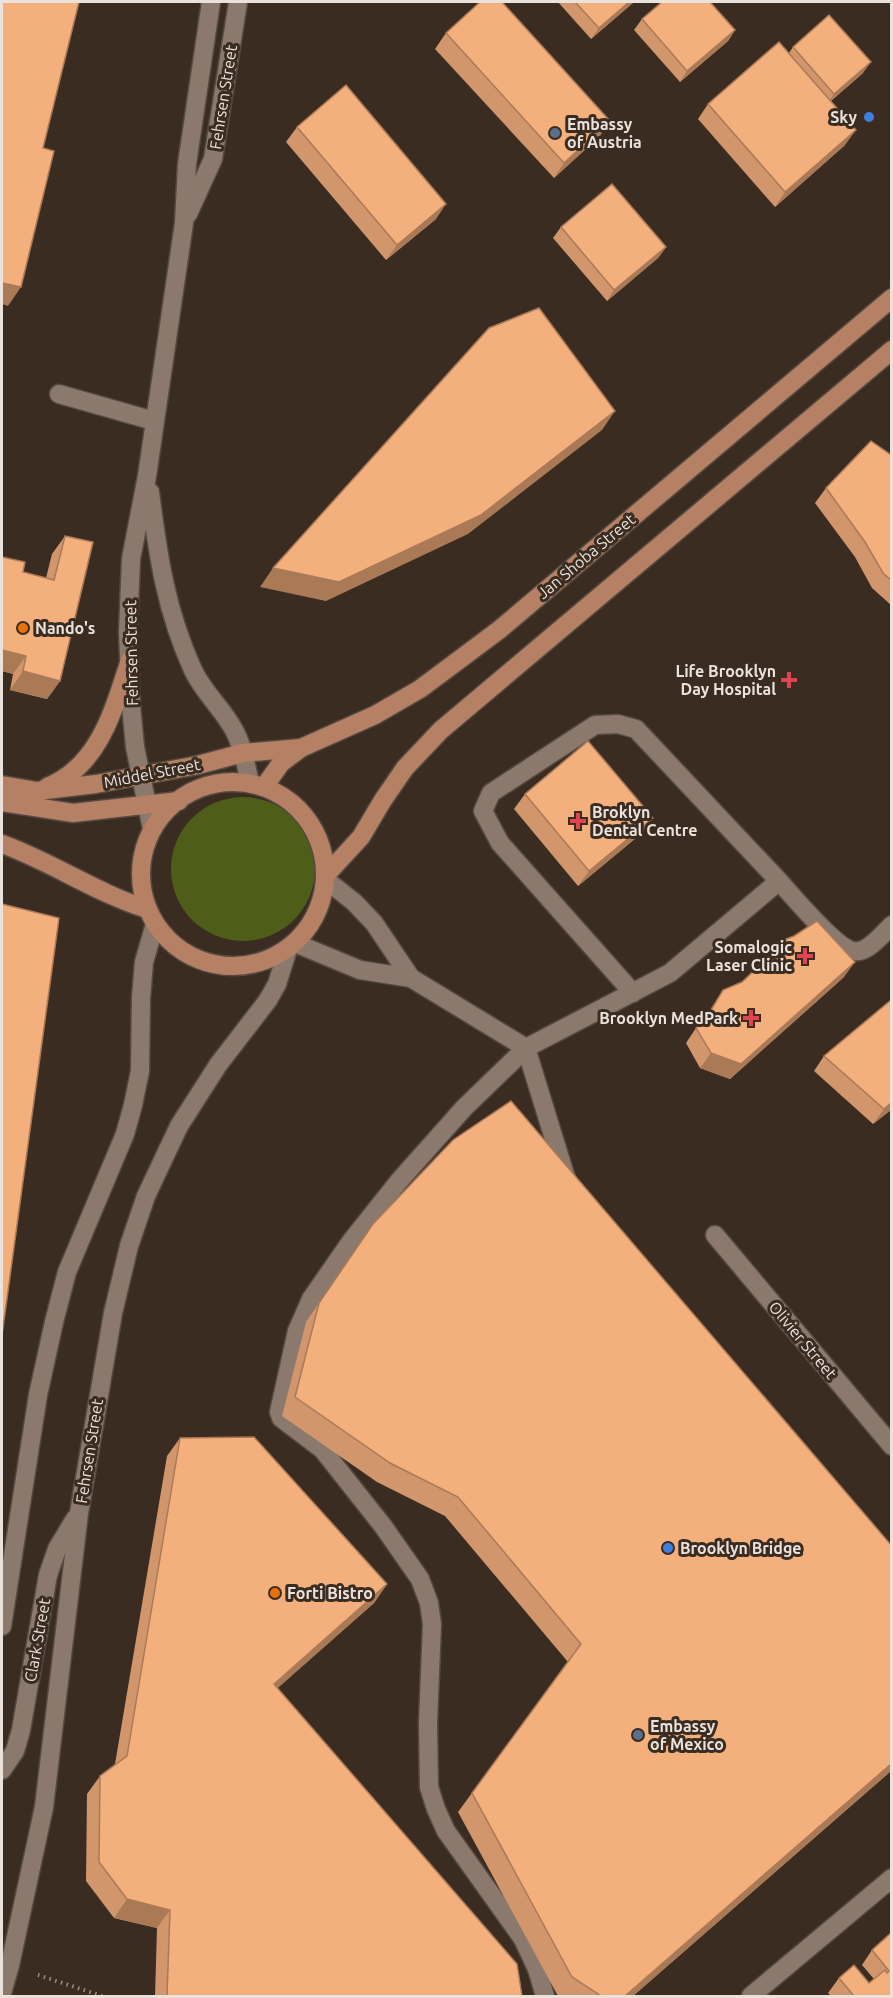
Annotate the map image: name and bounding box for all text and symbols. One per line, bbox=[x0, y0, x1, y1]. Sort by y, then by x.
street label: Fehrsen Street bbox=[206, 43, 240, 151]
place label: Sky bbox=[830, 108, 857, 126]
marker: Sky bbox=[862, 110, 876, 124]
place label: Embassy of Austria bbox=[567, 115, 642, 151]
marker: Embassy of Austria bbox=[548, 126, 562, 140]
street label: Jan Shoba Street bbox=[534, 510, 639, 602]
street label: Fehrsen Street bbox=[121, 599, 141, 706]
place label: Nando's bbox=[35, 619, 95, 637]
marker: Nando's bbox=[16, 621, 30, 635]
place label: Life Brooklyn Day Hospital bbox=[675, 662, 776, 698]
marker: Life Brooklyn Day Hospital bbox=[780, 671, 798, 689]
street label: Middel Street bbox=[102, 755, 202, 791]
place label: Broklyn Dental Centre bbox=[592, 803, 697, 839]
marker: Broklyn Dental Centre bbox=[569, 812, 587, 830]
place label: Somalogic Laser Clinic bbox=[706, 938, 792, 974]
marker: Somalogic Laser Clinic bbox=[796, 947, 814, 965]
place label: Brooklyn MedPark bbox=[599, 1009, 738, 1027]
marker: Brooklyn MedPark bbox=[742, 1009, 760, 1027]
street label: Olivier Street bbox=[765, 1298, 841, 1383]
street label: Fehrsen Street bbox=[72, 1397, 106, 1505]
place label: Brooklyn Bridge bbox=[680, 1539, 802, 1557]
marker: Brooklyn Bridge bbox=[661, 1541, 675, 1555]
place label: Forti Bistro bbox=[287, 1584, 373, 1602]
marker: Forti Bistro bbox=[268, 1586, 282, 1600]
street label: Clark Street bbox=[21, 1596, 53, 1683]
place label: Embassy of Mexico bbox=[650, 1717, 724, 1753]
marker: Embassy of Mexico bbox=[631, 1728, 645, 1742]

